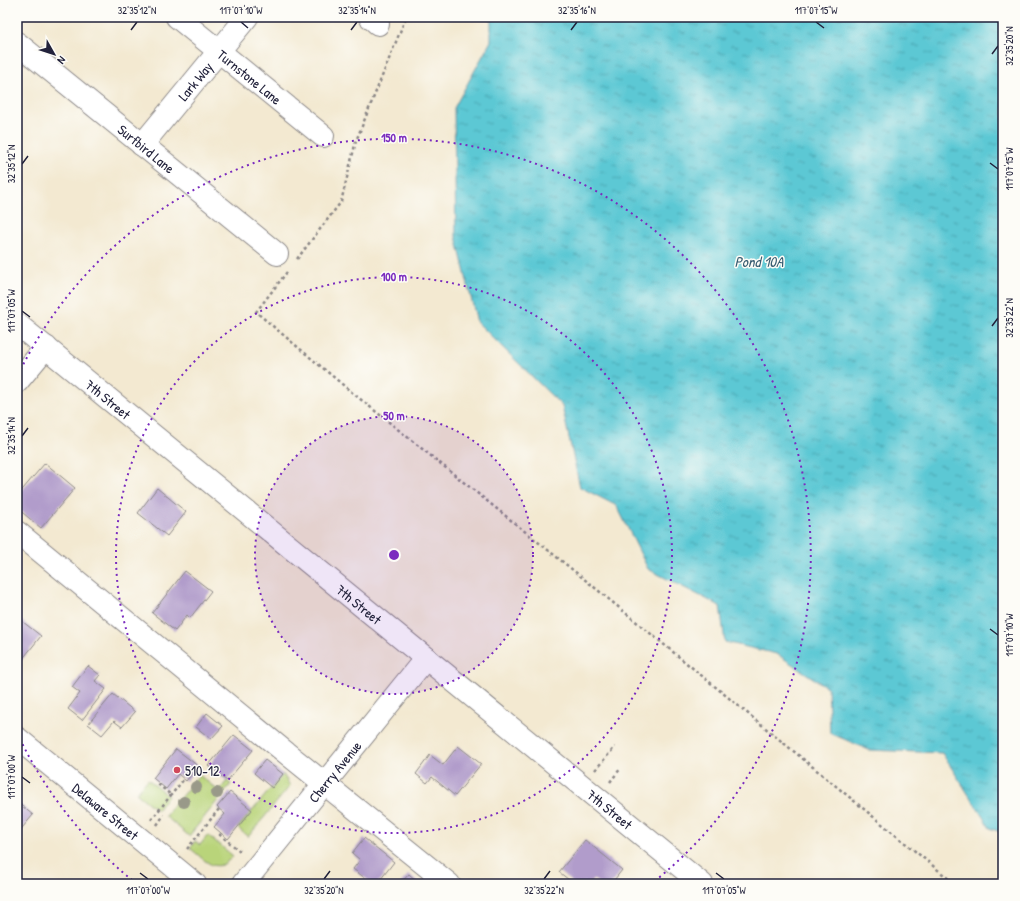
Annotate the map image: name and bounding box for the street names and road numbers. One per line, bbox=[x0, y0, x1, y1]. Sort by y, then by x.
street label: Turnstone Lane bbox=[214, 45, 286, 109]
street label: Lark Way bbox=[173, 57, 217, 104]
street label: Surfbird Lane bbox=[114, 119, 179, 177]
street label: 7th Street bbox=[82, 374, 135, 423]
street label: 7th Street bbox=[332, 579, 386, 628]
street label: Cherry Avenue bbox=[303, 736, 365, 806]
street label: Delaware Street bbox=[69, 778, 143, 844]
street label: 7th Street bbox=[583, 785, 637, 833]

